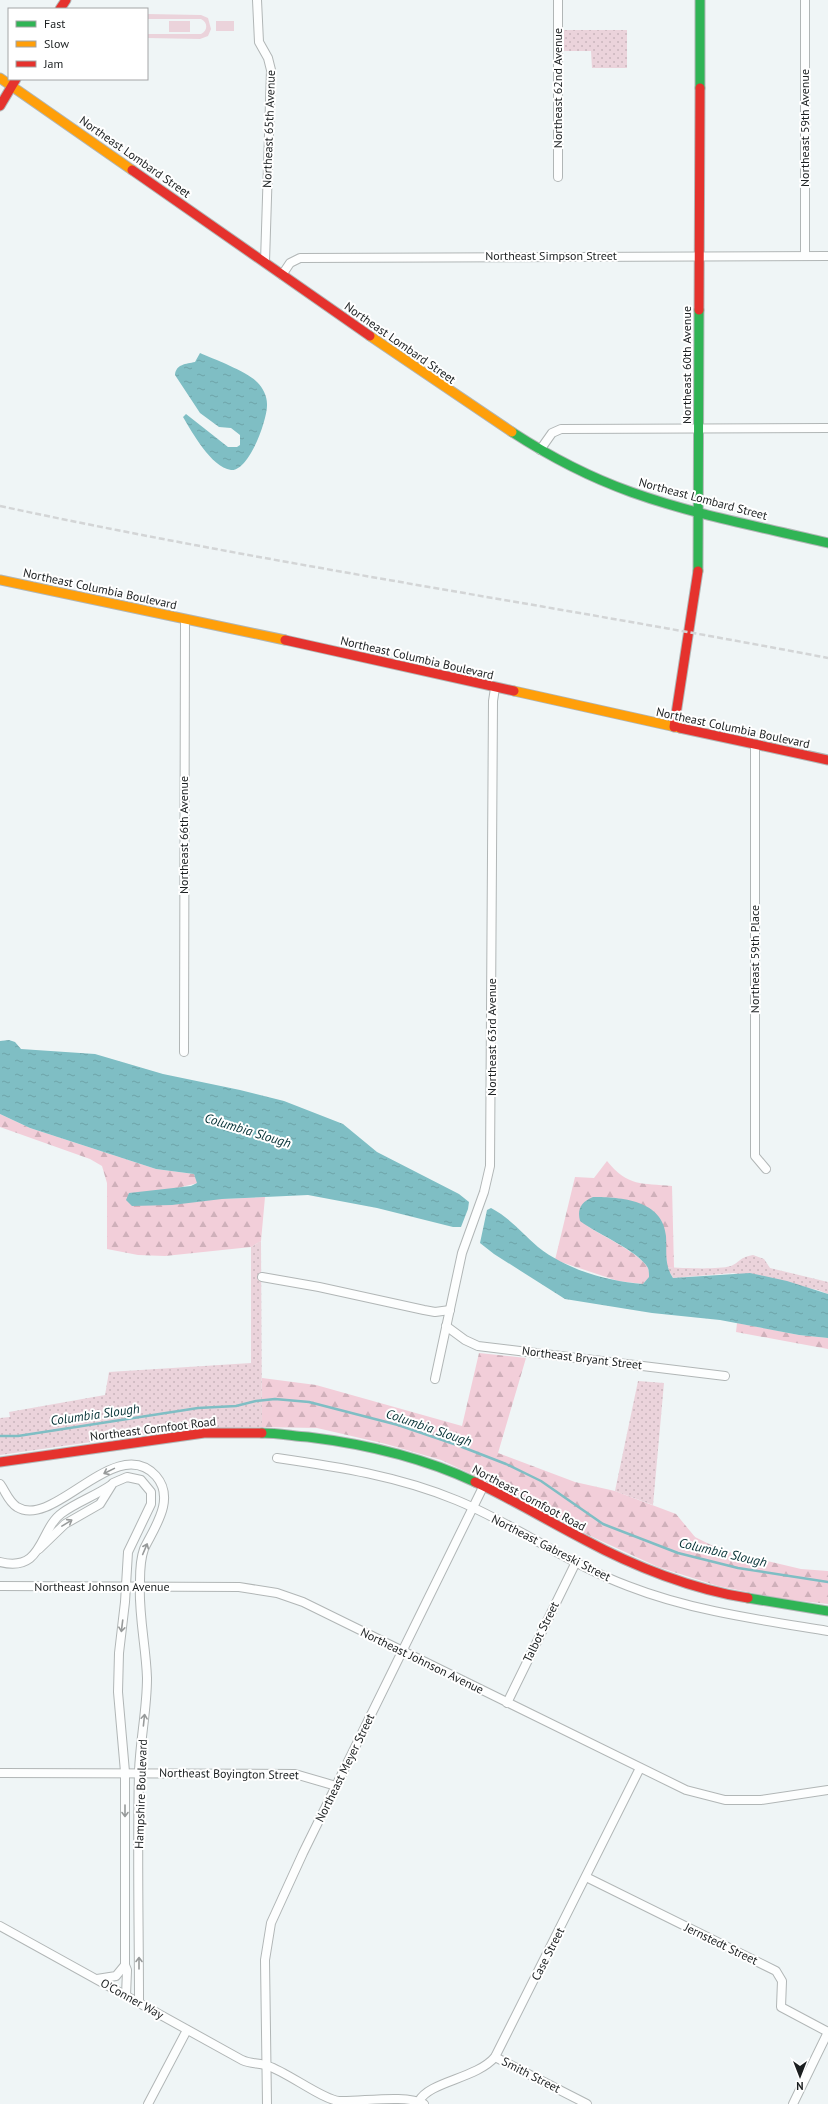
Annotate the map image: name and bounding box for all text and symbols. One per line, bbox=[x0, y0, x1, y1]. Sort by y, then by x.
legend bbox=[8, 8, 148, 80]
text: Fast bbox=[44, 16, 65, 31]
street label: Northeast 62nd Avenue bbox=[550, 28, 565, 148]
text: Slow bbox=[44, 36, 69, 51]
text: Jam bbox=[43, 56, 63, 71]
street label: Northeast 59th Avenue bbox=[797, 69, 812, 187]
street label: Northeast 65th Avenue bbox=[259, 70, 278, 188]
street label: Northeast Lombard Street bbox=[77, 112, 194, 201]
street label: Northeast Simpson Street bbox=[485, 248, 617, 263]
street label: Northeast Lombard Street bbox=[342, 298, 459, 387]
street label: Northeast 60th Avenue bbox=[679, 306, 694, 424]
street label: Northeast Lombard Street bbox=[637, 474, 769, 523]
street label: Northeast Columbia Boulevard bbox=[22, 565, 178, 612]
street label: Northeast Columbia Boulevard bbox=[339, 633, 495, 682]
street label: Northeast Columbia Boulevard bbox=[655, 704, 811, 751]
street label: Northeast 66th Avenue bbox=[176, 776, 191, 894]
street label: Northeast 59th Place bbox=[747, 905, 762, 1013]
street label: Northeast 63rd Avenue bbox=[484, 978, 499, 1096]
water label: Columbia Slough bbox=[202, 1109, 293, 1152]
street label: Northeast Bryant Street bbox=[521, 1343, 643, 1372]
water label: Columbia Slough bbox=[49, 1400, 141, 1429]
water label: Columbia Slough bbox=[384, 1405, 474, 1450]
street label: Northeast Cornfoot Road bbox=[89, 1413, 217, 1444]
street label: Northeast Cornfoot Road bbox=[470, 1461, 589, 1534]
one-way arrow bbox=[103, 1468, 115, 1475]
street label: Northeast Gabreski Street bbox=[489, 1511, 613, 1584]
one-way arrow bbox=[61, 1519, 72, 1527]
water label: Columbia Slough bbox=[677, 1534, 769, 1571]
one-way arrow bbox=[142, 1543, 150, 1555]
street label: Northeast Johnson Avenue bbox=[34, 1579, 170, 1594]
street label: Talbot Street bbox=[519, 1599, 562, 1665]
one-way arrow bbox=[119, 1619, 126, 1632]
street label: Northeast Johnson Avenue bbox=[358, 1624, 486, 1697]
street label: Northeast Meyer Street bbox=[312, 1711, 377, 1824]
one-way arrow bbox=[141, 1714, 148, 1727]
street label: Hampshire Boulevard bbox=[131, 1739, 150, 1849]
street label: Northeast Boyington Street bbox=[159, 1765, 299, 1782]
one-way arrow bbox=[121, 1804, 129, 1817]
street label: Jernstedt Street bbox=[681, 1919, 760, 1968]
street label: Case Street bbox=[528, 1925, 567, 1983]
one-way arrow bbox=[135, 1957, 143, 1970]
street label: O'Conner Way bbox=[98, 1975, 167, 2022]
street label: Smith Street bbox=[499, 2053, 563, 2096]
north arrow bbox=[780, 2056, 820, 2096]
text: N bbox=[796, 2079, 804, 2093]

